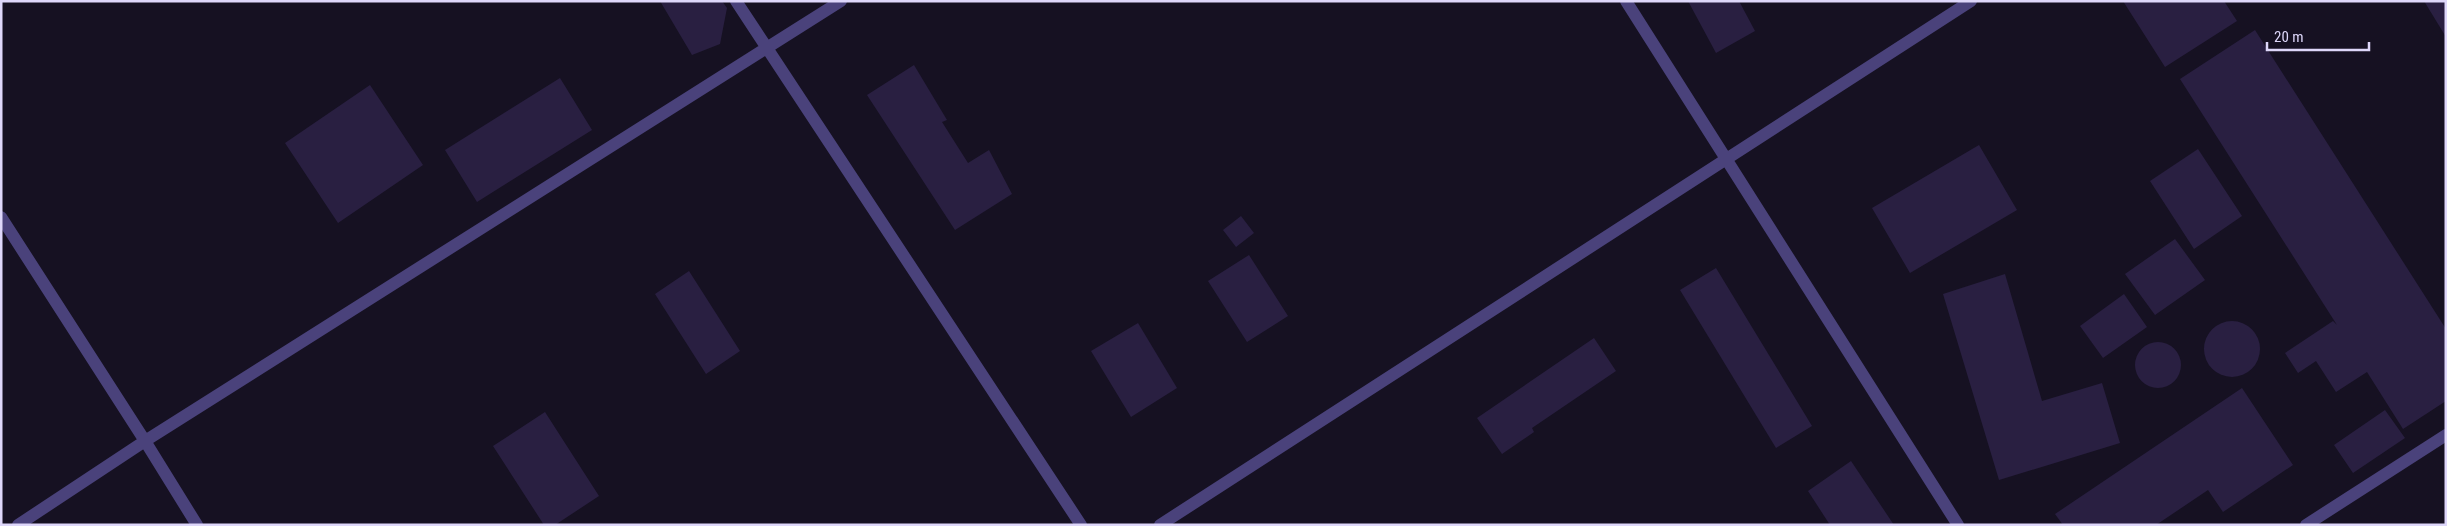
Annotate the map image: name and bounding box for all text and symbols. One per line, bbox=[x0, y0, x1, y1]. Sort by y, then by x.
scale bar bbox=[2267, 20, 2370, 52]
text: 20 m bbox=[2274, 28, 2304, 46]

